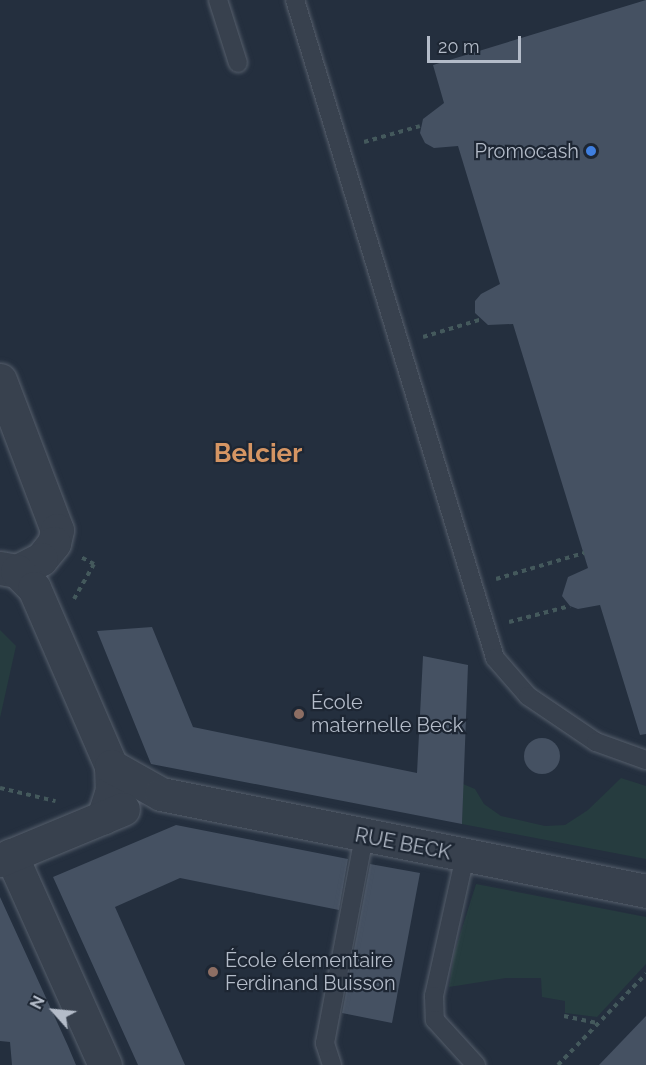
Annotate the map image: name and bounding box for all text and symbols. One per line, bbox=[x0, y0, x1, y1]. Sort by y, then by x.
scale bar bbox=[430, 24, 524, 62]
text: 20 m bbox=[438, 36, 480, 57]
place label: Promocash bbox=[474, 139, 579, 163]
marker: Promocash bbox=[584, 144, 598, 158]
district label: Belcier bbox=[214, 438, 302, 470]
place label: École maternelle Beck bbox=[311, 690, 463, 737]
marker: École maternelle Beck bbox=[292, 707, 306, 721]
street label: RUE BECK bbox=[353, 823, 453, 865]
place label: École élementaire Ferdinand Buisson bbox=[225, 948, 396, 995]
marker: École élementaire Ferdinand Buisson bbox=[206, 965, 220, 979]
north arrow bbox=[24, 981, 84, 1041]
text: N bbox=[26, 993, 49, 1012]

